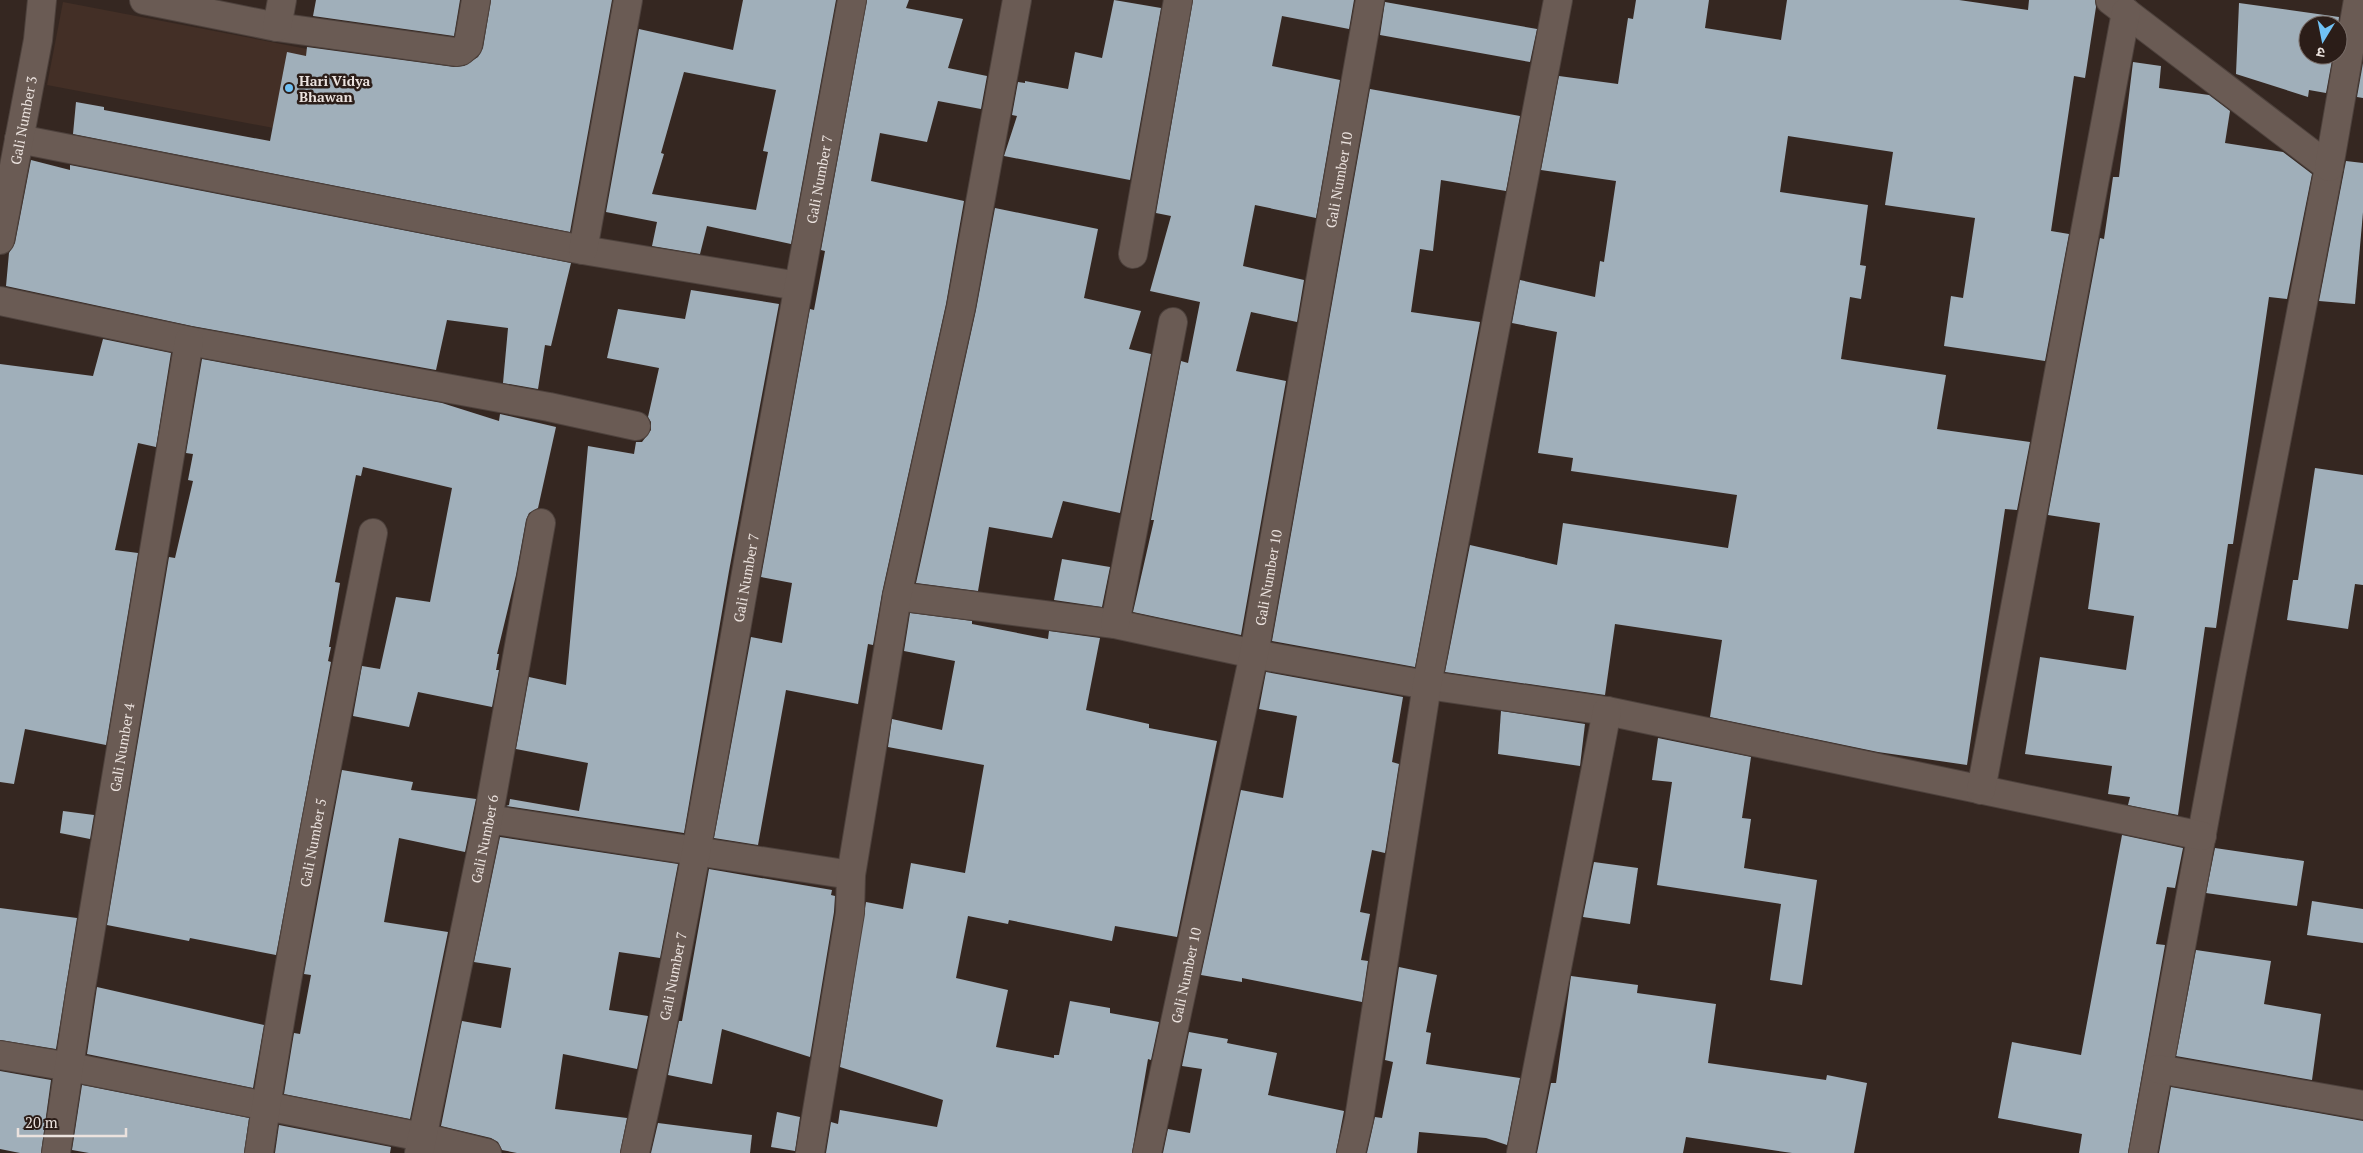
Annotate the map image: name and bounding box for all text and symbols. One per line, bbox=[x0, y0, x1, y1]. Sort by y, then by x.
north arrow bbox=[2298, 15, 2348, 65]
text: उ bbox=[2314, 43, 2326, 63]
place label: Hari Vidya Bhawan bbox=[299, 71, 371, 106]
street label: Gali Number 3 bbox=[5, 74, 40, 166]
marker: Hari Vidya Bhawan bbox=[283, 82, 295, 94]
street label: Gali Number 10 bbox=[1320, 130, 1356, 229]
street label: Gali Number 7 bbox=[801, 133, 836, 225]
street label: Gali Number 10 bbox=[1250, 528, 1285, 627]
street label: Gali Number 7 bbox=[728, 532, 763, 623]
street label: Gali Number 4 bbox=[104, 701, 138, 793]
street label: Gali Number 6 bbox=[466, 792, 502, 885]
street label: Gali Number 5 bbox=[295, 797, 330, 888]
street label: Gali Number 10 bbox=[1166, 925, 1205, 1025]
street label: Gali Number 7 bbox=[654, 930, 690, 1022]
scale bar bbox=[18, 1106, 125, 1138]
text: 20 m bbox=[25, 1112, 58, 1132]

